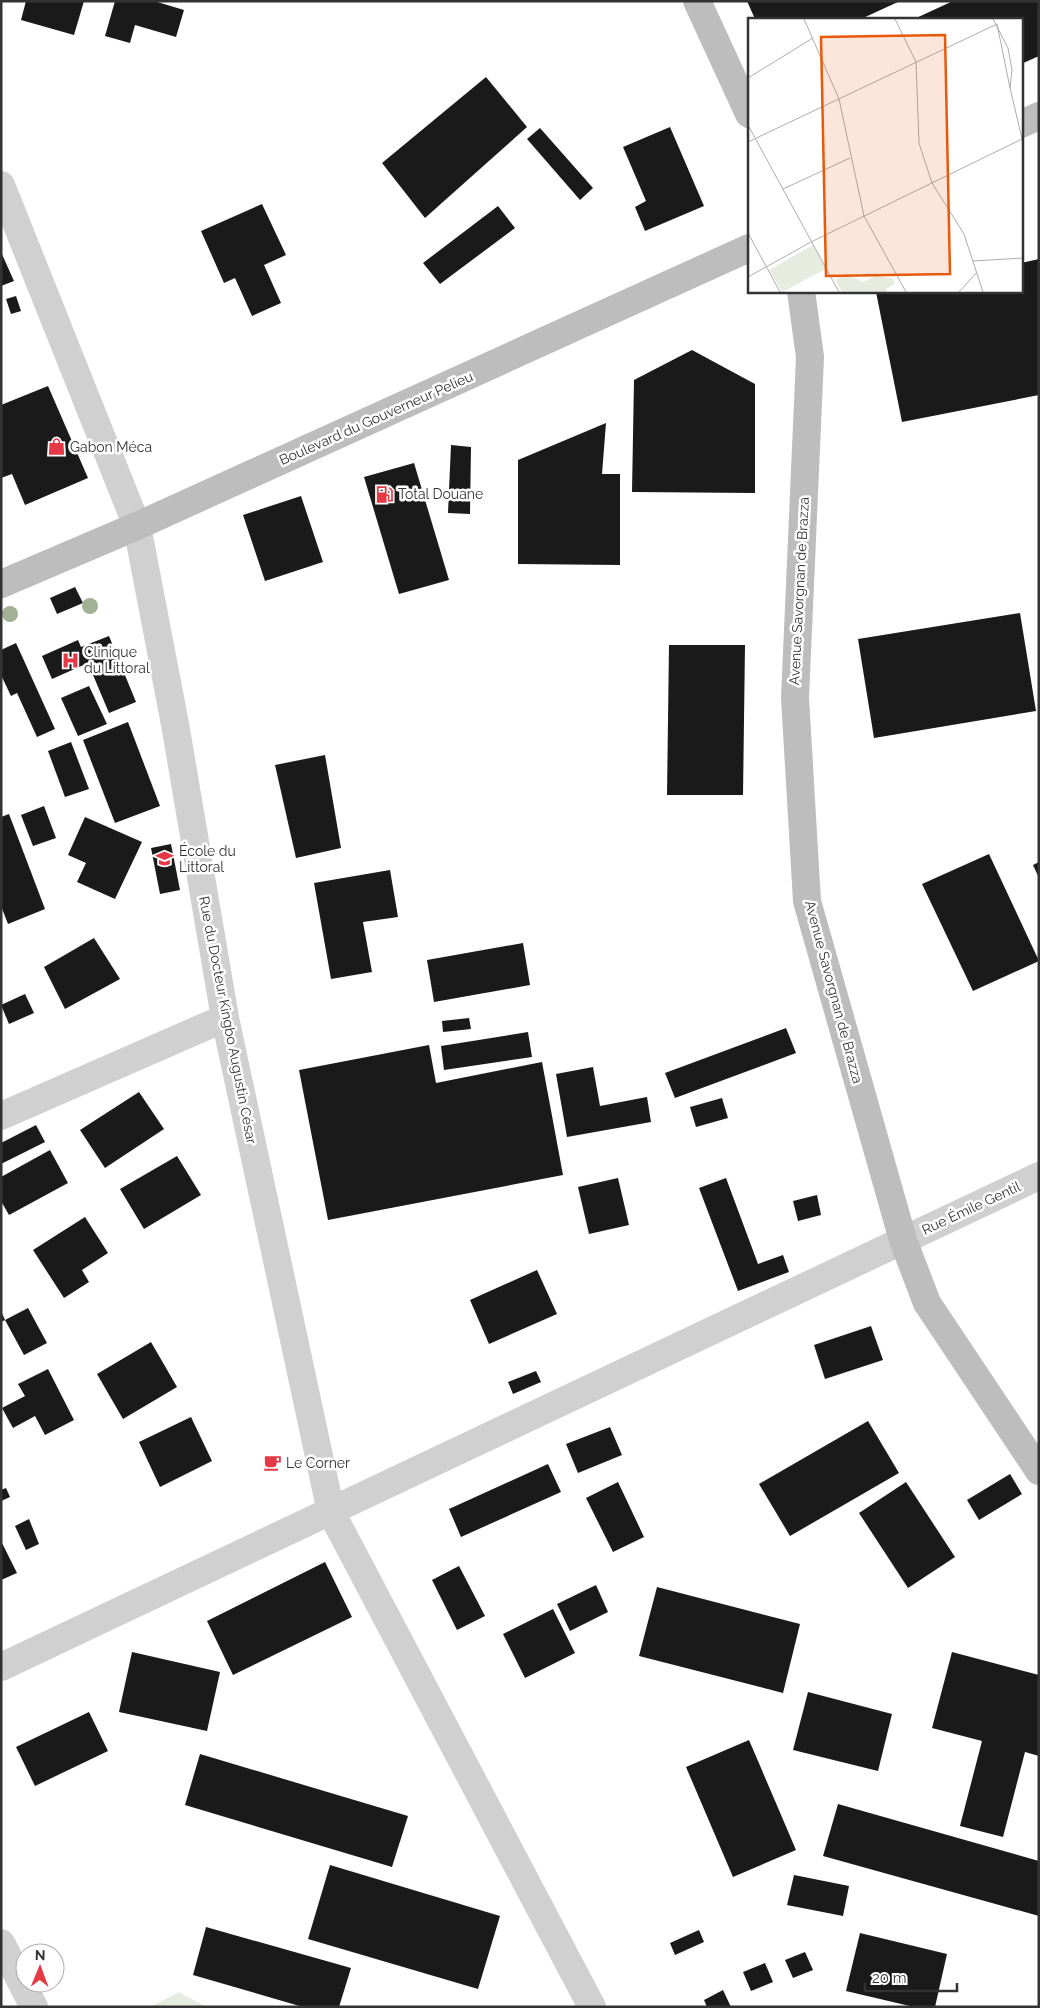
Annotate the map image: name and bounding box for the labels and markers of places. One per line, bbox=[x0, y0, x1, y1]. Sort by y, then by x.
shop icon: Gabon Méca bbox=[46, 437, 66, 457]
place label: Gabon Méca bbox=[70, 439, 152, 455]
fuel station icon: Total Douane bbox=[374, 484, 394, 504]
place label: Total Douane bbox=[398, 486, 483, 502]
place label: Clinique du Littoral bbox=[84, 644, 150, 676]
hospital icon: Clinique du Littoral bbox=[60, 650, 80, 670]
place label: École du Littoral bbox=[179, 842, 236, 875]
school or university icon: École du Littoral bbox=[155, 849, 175, 869]
cafe icon: Le Corner bbox=[262, 1453, 282, 1473]
place label: Le Corner bbox=[286, 1455, 350, 1471]

